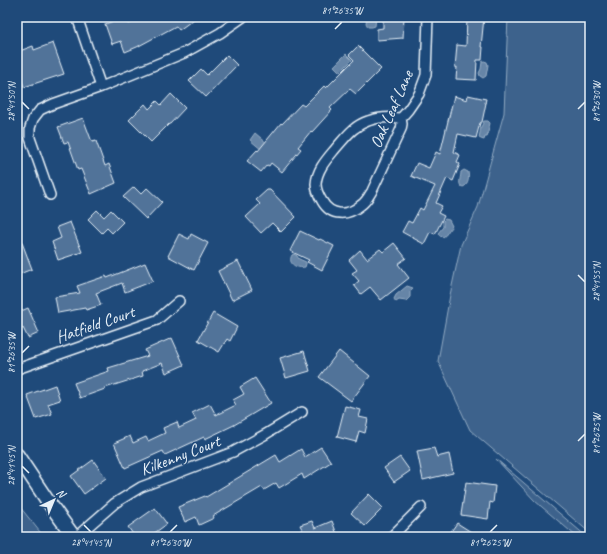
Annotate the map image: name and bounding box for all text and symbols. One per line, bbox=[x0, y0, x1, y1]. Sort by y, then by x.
text: 81°26'35"W bbox=[322, 4, 364, 17]
street label: Oak Leaf Lane bbox=[365, 66, 418, 151]
text: 28°41'50"N bbox=[5, 80, 18, 122]
text: 81°26'30"W bbox=[590, 80, 603, 122]
text: 28°41'55"N bbox=[590, 260, 603, 302]
street label: Hatfield Court bbox=[53, 300, 139, 348]
text: 81°26'35"W bbox=[5, 331, 18, 373]
text: 81°26'25"W bbox=[590, 412, 603, 454]
street label: Kilkenny Court bbox=[137, 430, 225, 480]
text: 28°41'45"N bbox=[5, 444, 18, 486]
north arrow bbox=[34, 480, 74, 520]
text: N bbox=[54, 485, 70, 502]
text: 28°41'45"N bbox=[71, 536, 113, 549]
text: 81°26'30"W bbox=[150, 536, 192, 549]
text: 81°26'25"W bbox=[470, 536, 512, 549]

